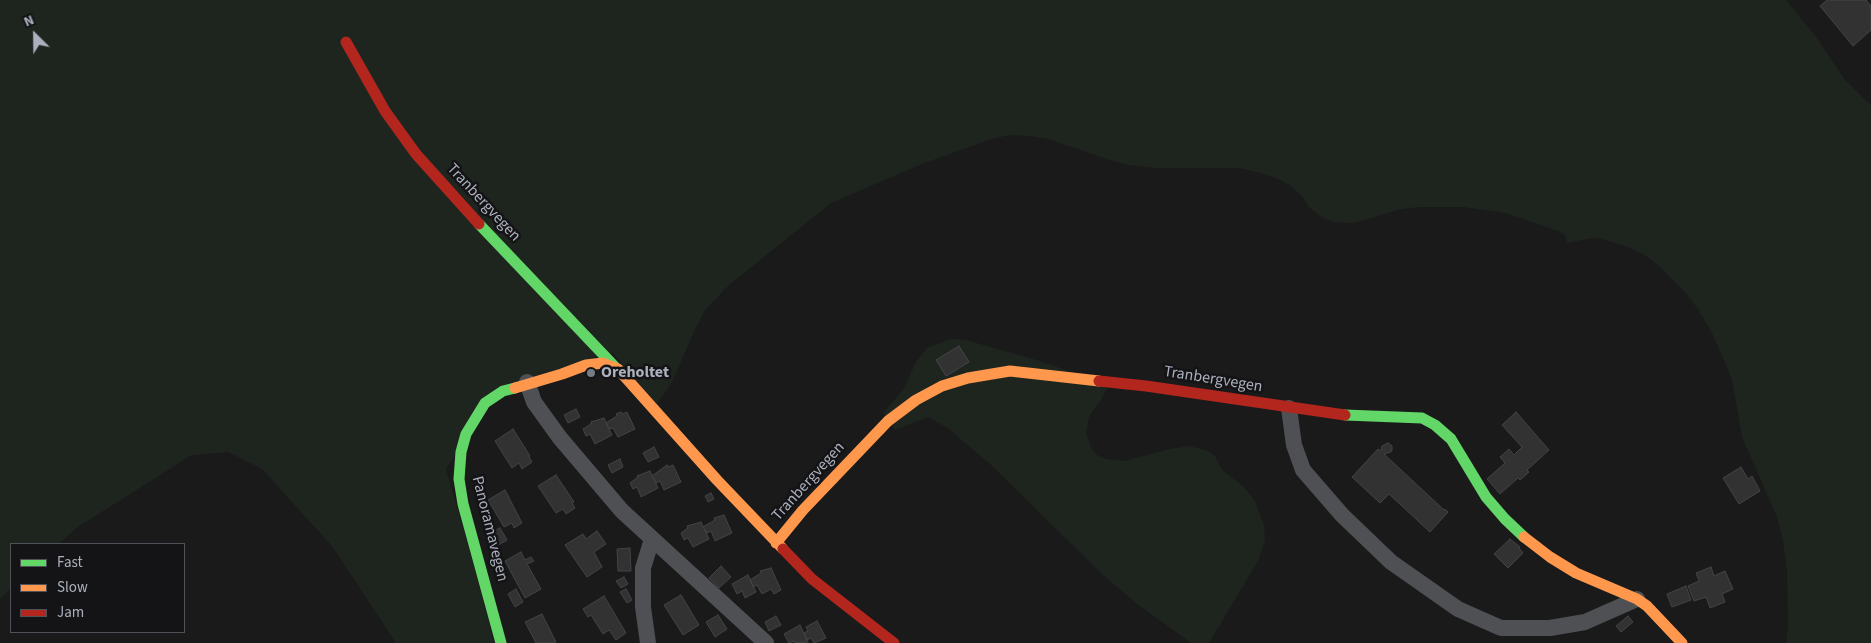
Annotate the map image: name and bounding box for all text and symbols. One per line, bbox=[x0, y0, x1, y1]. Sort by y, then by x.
north arrow bbox=[10, 10, 60, 60]
text: N bbox=[21, 10, 37, 32]
street label: Tranbergvegen bbox=[442, 160, 524, 246]
place label: Oreholtet bbox=[601, 363, 669, 383]
street label: Tranbergvegen bbox=[1162, 363, 1264, 397]
marker: Oreholtet bbox=[585, 367, 597, 379]
street label: Tranbergvegen bbox=[769, 439, 849, 525]
street label: Panoramavegen bbox=[467, 474, 511, 584]
legend bbox=[10, 543, 185, 633]
text: Fast bbox=[57, 552, 83, 573]
text: Slow bbox=[57, 577, 88, 598]
text: Jam bbox=[57, 602, 84, 623]

